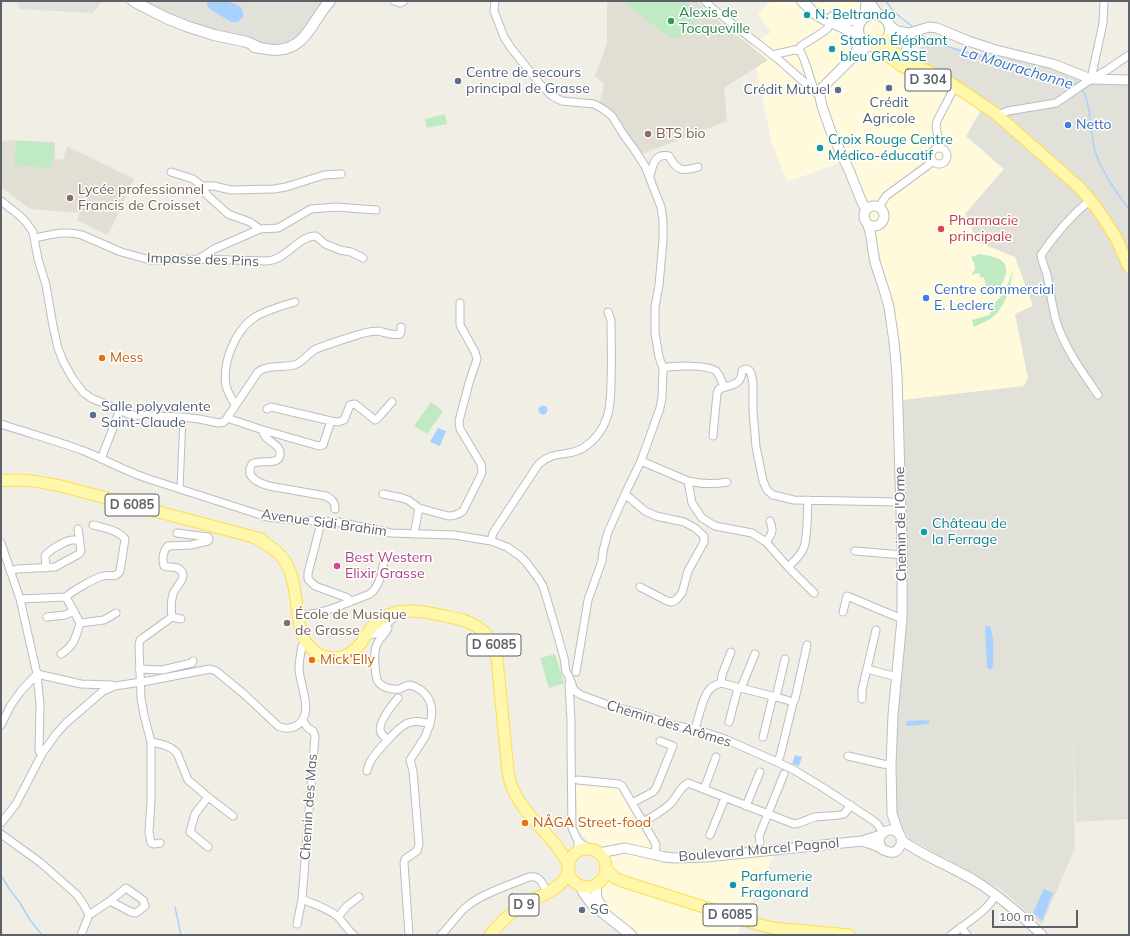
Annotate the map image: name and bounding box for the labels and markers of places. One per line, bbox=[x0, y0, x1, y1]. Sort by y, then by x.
place label: Alexis de Tocqueville bbox=[679, 5, 750, 38]
place label: N. Beltrando bbox=[815, 7, 896, 23]
marker: N. Beltrando bbox=[802, 10, 812, 20]
marker: Alexis de Tocqueville bbox=[666, 16, 676, 26]
place label: Station Éléphant bleu GRASSE bbox=[840, 33, 947, 66]
marker: Station Éléphant bleu GRASSE bbox=[827, 44, 837, 54]
place label: Centre de secours principal de Grasse bbox=[466, 65, 590, 98]
marker: Centre de secours principal de Grasse bbox=[453, 76, 463, 86]
place label: Crédit Mutuel bbox=[744, 82, 830, 98]
marker: Crédit Agricole bbox=[884, 83, 894, 93]
marker: Crédit Mutuel bbox=[833, 85, 843, 95]
place label: Crédit Agricole bbox=[863, 95, 915, 128]
place label: Netto bbox=[1076, 117, 1112, 133]
marker: Netto bbox=[1063, 120, 1073, 130]
place label: BTS bio bbox=[656, 126, 706, 142]
marker: BTS bio bbox=[643, 129, 653, 139]
place label: Croix Rouge Centre Médico-éducatif bbox=[828, 132, 953, 164]
marker: Croix Rouge Centre Médico-éducatif bbox=[815, 143, 825, 153]
place label: Lycée professionnel Francis de Croisset bbox=[78, 182, 204, 214]
marker: Lycée professionnel Francis de Croisset bbox=[65, 193, 75, 203]
place label: Pharmacie principale bbox=[949, 213, 1018, 246]
marker: Pharmacie principale bbox=[936, 224, 946, 234]
place label: Centre commercial E. Leclerc bbox=[934, 282, 1054, 314]
marker: Centre commercial E. Leclerc bbox=[921, 293, 931, 303]
place label: Mess bbox=[110, 350, 144, 366]
marker: Mess bbox=[97, 353, 107, 363]
place label: Salle polyvalente Saint-Claude bbox=[101, 399, 211, 432]
marker: Salle polyvalente Saint-Claude bbox=[88, 410, 98, 420]
place label: Château de la Ferrage bbox=[932, 516, 1007, 548]
marker: Château de la Ferrage bbox=[919, 527, 929, 537]
place label: Best Western Elixir Grasse bbox=[345, 550, 433, 582]
marker: Best Western Elixir Grasse bbox=[332, 561, 342, 571]
place label: École de Musique de Grasse bbox=[295, 607, 407, 640]
marker: École de Musique de Grasse bbox=[282, 618, 292, 628]
place label: Mick'Elly bbox=[320, 652, 375, 668]
marker: Mick'Elly bbox=[307, 655, 317, 665]
place label: NÂGA Street-food bbox=[533, 815, 651, 831]
marker: NÂGA Street-food bbox=[520, 818, 530, 828]
place label: Parfumerie Fragonard bbox=[741, 869, 812, 902]
marker: Parfumerie Fragonard bbox=[728, 880, 738, 890]
place label: SG bbox=[590, 902, 609, 918]
marker: SG bbox=[577, 905, 587, 915]

